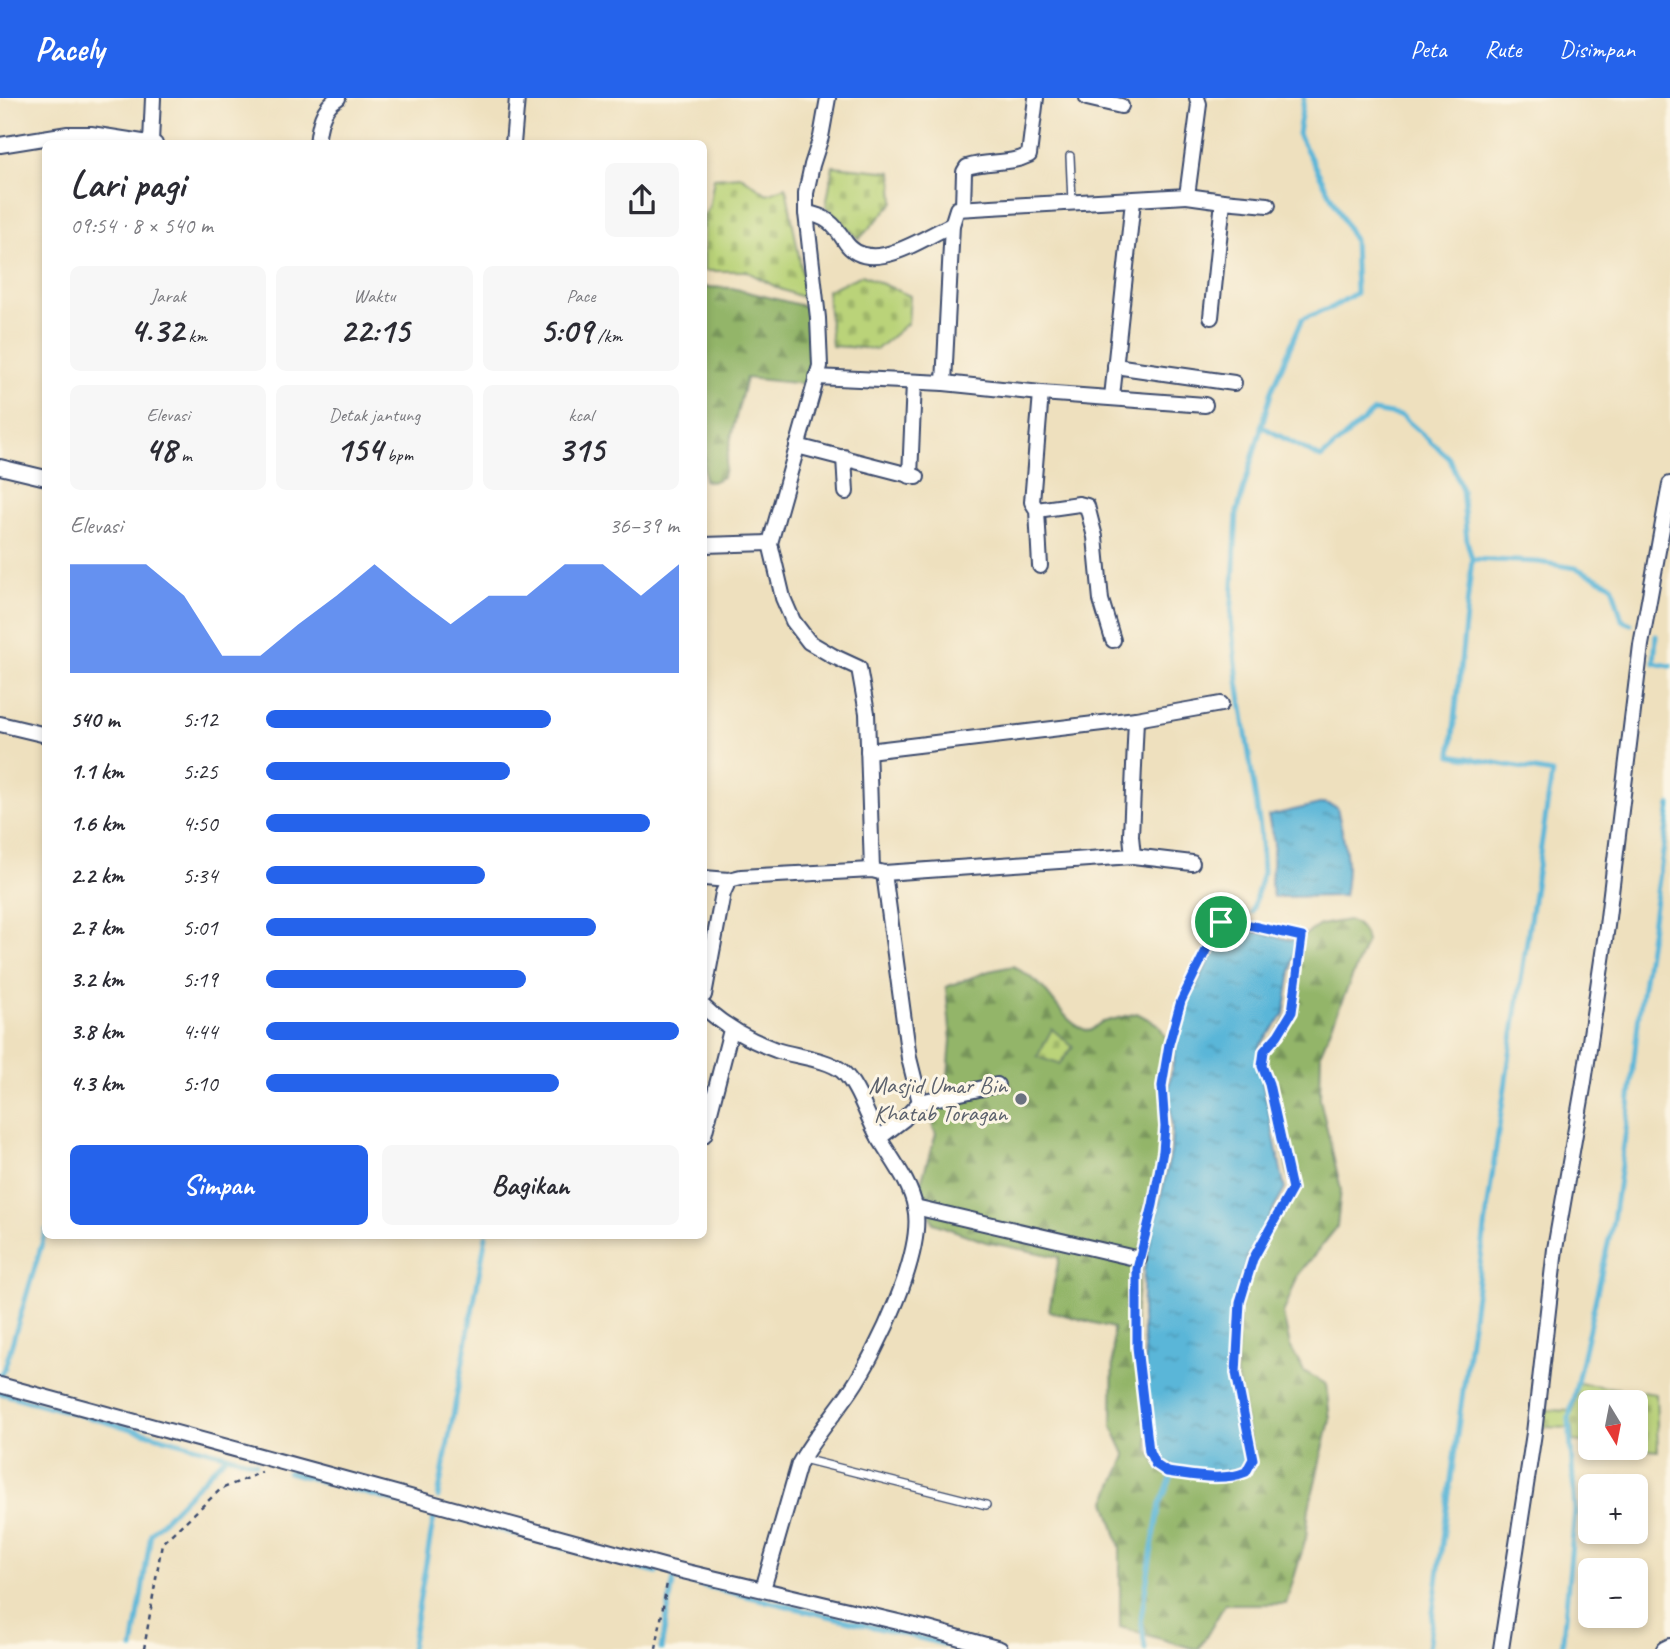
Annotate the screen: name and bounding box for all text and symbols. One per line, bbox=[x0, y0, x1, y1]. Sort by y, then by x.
text: Pacely bbox=[35, 28, 104, 70]
text: Peta bbox=[1410, 34, 1446, 64]
text: Rute bbox=[1484, 34, 1521, 64]
text: Disimpan bbox=[1559, 34, 1635, 64]
text: Lari pagi bbox=[70, 161, 185, 208]
button: share bbox=[605, 163, 679, 237]
text: 09:54 · 8 × 540 m bbox=[70, 211, 213, 240]
text: Jarak bbox=[151, 284, 186, 308]
text: Waktu bbox=[353, 284, 396, 308]
text: Pace bbox=[566, 284, 595, 308]
text: 4.32 bbox=[129, 308, 184, 353]
text: 22:15 bbox=[340, 308, 409, 353]
text: 5:09 bbox=[540, 308, 593, 353]
text: km bbox=[184, 324, 207, 348]
text: /km bbox=[593, 324, 622, 348]
text: Elevasi bbox=[146, 403, 190, 427]
text: Detak jantung bbox=[329, 403, 420, 427]
text: kcal bbox=[568, 403, 593, 427]
text: 48 bbox=[145, 427, 176, 472]
text: 154 bbox=[336, 427, 383, 472]
text: 315 bbox=[557, 427, 604, 472]
text: m bbox=[176, 443, 192, 467]
text: bpm bbox=[383, 443, 413, 467]
text: Elevasi bbox=[70, 511, 123, 540]
text: 36–39 m bbox=[609, 511, 679, 540]
text: 540 m bbox=[70, 705, 119, 734]
text: 5:12 bbox=[182, 705, 218, 734]
text: 1.1 km bbox=[70, 757, 124, 786]
text: 5:25 bbox=[182, 757, 218, 786]
text: 1.6 km bbox=[70, 809, 124, 838]
text: 4:50 bbox=[182, 809, 218, 838]
text: 2.2 km bbox=[70, 861, 124, 890]
text: 5:34 bbox=[182, 861, 218, 890]
pin bbox=[1191, 892, 1251, 952]
icon: arrive bbox=[1202, 903, 1240, 941]
text: 2.7 km bbox=[70, 913, 123, 942]
text: 5:01 bbox=[182, 913, 218, 942]
text: 3.2 km bbox=[70, 965, 124, 994]
text: 5:19 bbox=[182, 965, 218, 994]
text: 3.8 km bbox=[70, 1017, 124, 1046]
text: 4:44 bbox=[182, 1017, 218, 1046]
text: 4.3 km bbox=[70, 1069, 124, 1098]
text: 5:10 bbox=[182, 1069, 218, 1098]
place label: Masjid Umar Bin Khatab Toragan bbox=[868, 1070, 1008, 1128]
marker: Masjid Umar Bin Khatab Toragan bbox=[1013, 1091, 1029, 1107]
button: Simpan bbox=[70, 1145, 368, 1225]
button: Bagikan bbox=[382, 1145, 679, 1225]
north arrow bbox=[1578, 1390, 1648, 1460]
map controls bbox=[1578, 1390, 1648, 1628]
button: + bbox=[1578, 1474, 1648, 1544]
button: − bbox=[1578, 1558, 1648, 1628]

